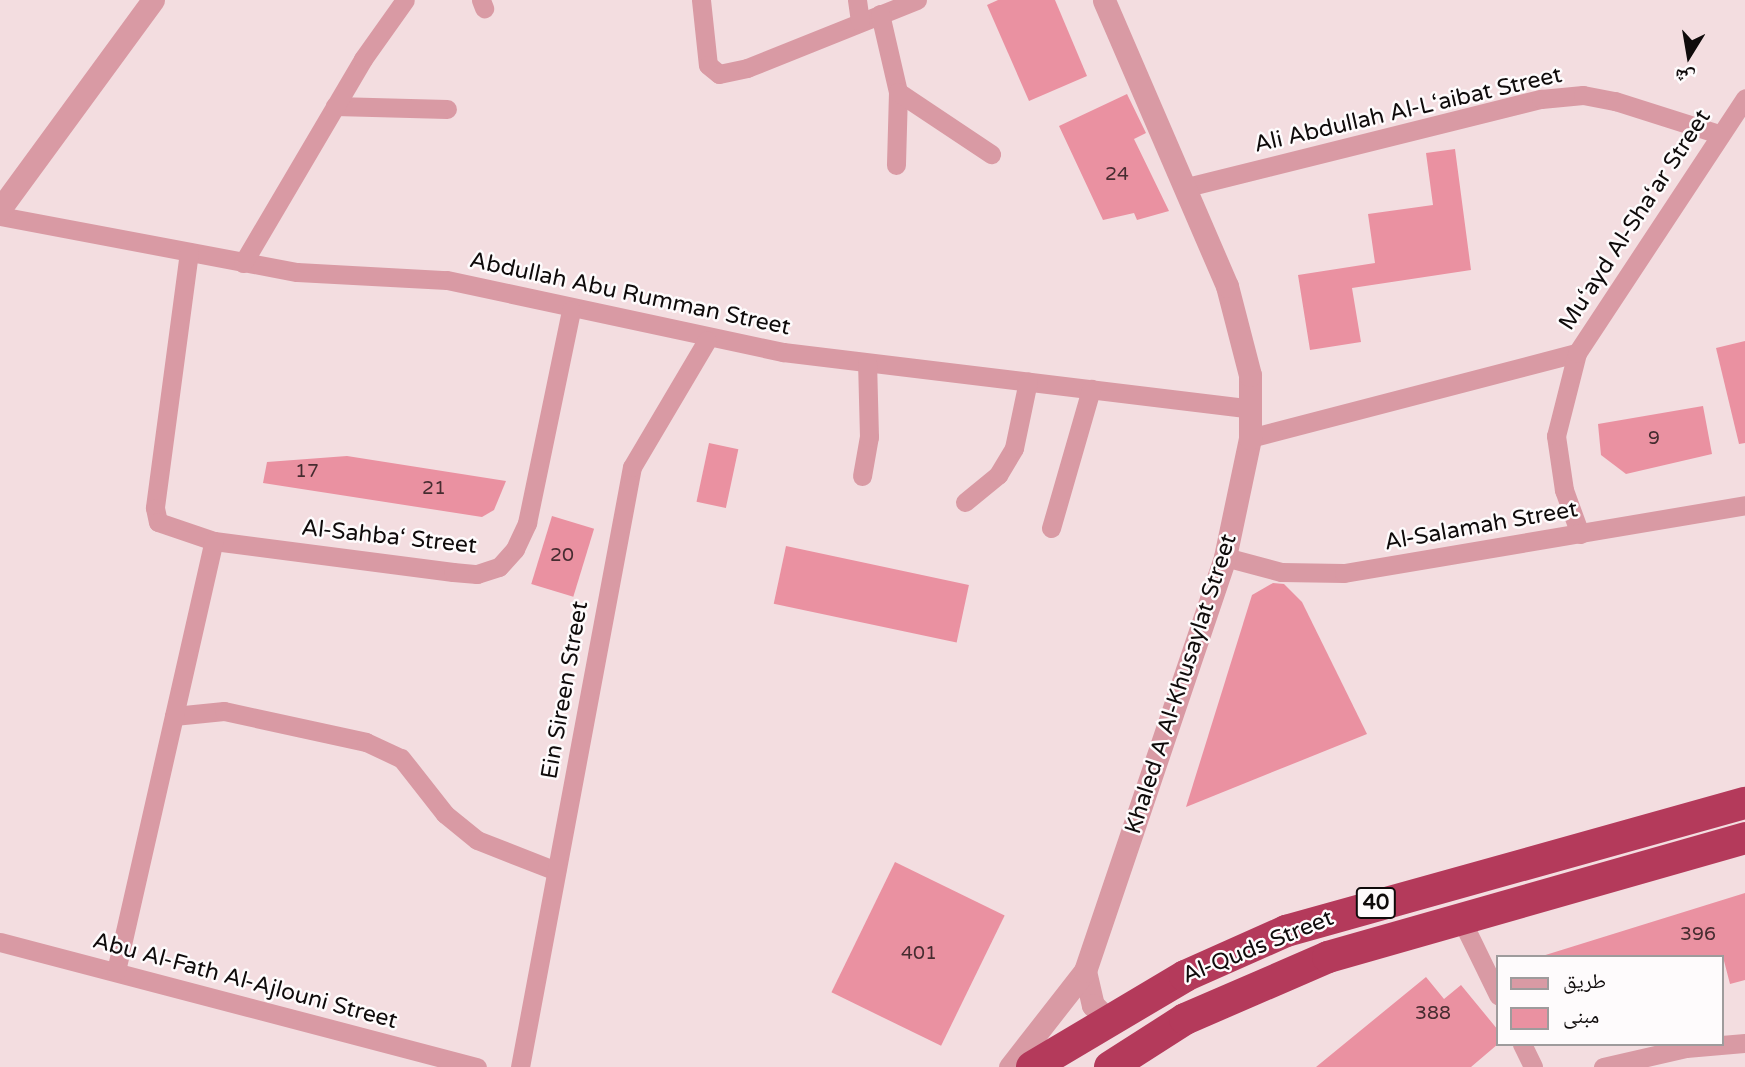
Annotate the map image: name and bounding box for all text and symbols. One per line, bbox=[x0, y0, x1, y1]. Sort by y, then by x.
north arrow bbox=[1654, 21, 1724, 91]
street label: Ali Abdullah Al-L‘aibat Street bbox=[1251, 61, 1565, 159]
text: ش bbox=[1673, 64, 1697, 89]
street label: Mu‘ayd Al-Sha‘ar Street bbox=[1553, 105, 1717, 335]
house number: 24 bbox=[1105, 164, 1129, 186]
street label: Abdullah Abu Rumman Street bbox=[467, 246, 793, 342]
house number: 9 bbox=[1648, 428, 1660, 450]
house number: 17 bbox=[295, 461, 319, 483]
house number: 21 bbox=[422, 478, 446, 500]
street label: Al-Salamah Street bbox=[1382, 495, 1580, 557]
street label: Al-Sahba‘ Street bbox=[300, 514, 478, 560]
street label: Khaled A Al-Khusaylat Street bbox=[1119, 531, 1243, 837]
house number: 20 bbox=[550, 545, 574, 567]
street label: Ein Sireen Street bbox=[536, 599, 594, 781]
road number: 40 bbox=[1355, 886, 1397, 920]
street label: Al-Quds Street bbox=[1178, 904, 1338, 990]
house number: 396 bbox=[1680, 924, 1716, 946]
street label: Abu Al-Fath Al-Ajlouni Street bbox=[90, 927, 400, 1035]
house number: 401 bbox=[901, 943, 937, 965]
legend bbox=[1496, 955, 1724, 1046]
text: طريق bbox=[1563, 969, 1606, 994]
house number: 388 bbox=[1415, 1003, 1451, 1025]
text: مبنى bbox=[1563, 1004, 1599, 1029]

